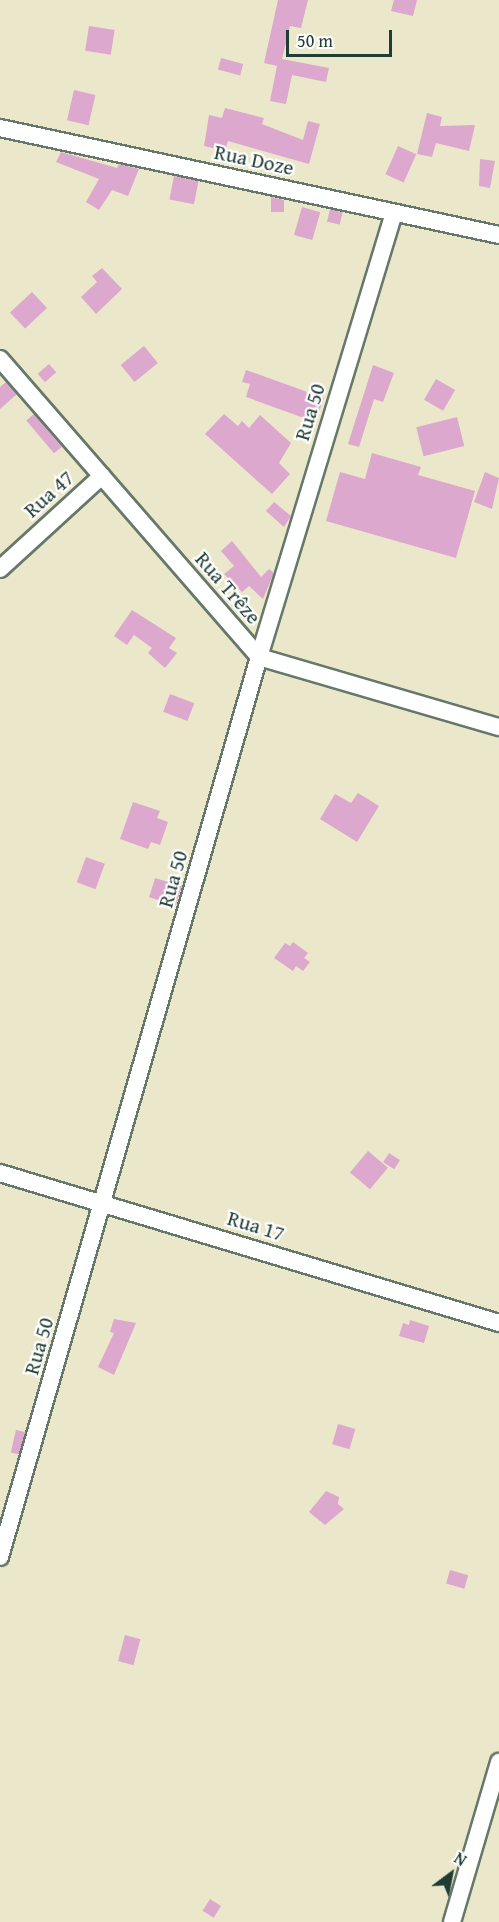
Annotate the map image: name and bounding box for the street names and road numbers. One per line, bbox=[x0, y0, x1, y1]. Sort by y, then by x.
street label: Rua Doze bbox=[212, 139, 296, 181]
street label: Rua 50 bbox=[289, 380, 331, 444]
street label: Rua 47 bbox=[19, 465, 79, 523]
street label: Rua Trêze bbox=[190, 547, 266, 629]
street label: Rua 50 bbox=[153, 848, 193, 910]
street label: Rua 17 bbox=[224, 1205, 288, 1247]
street label: Rua 50 bbox=[19, 1315, 59, 1377]

